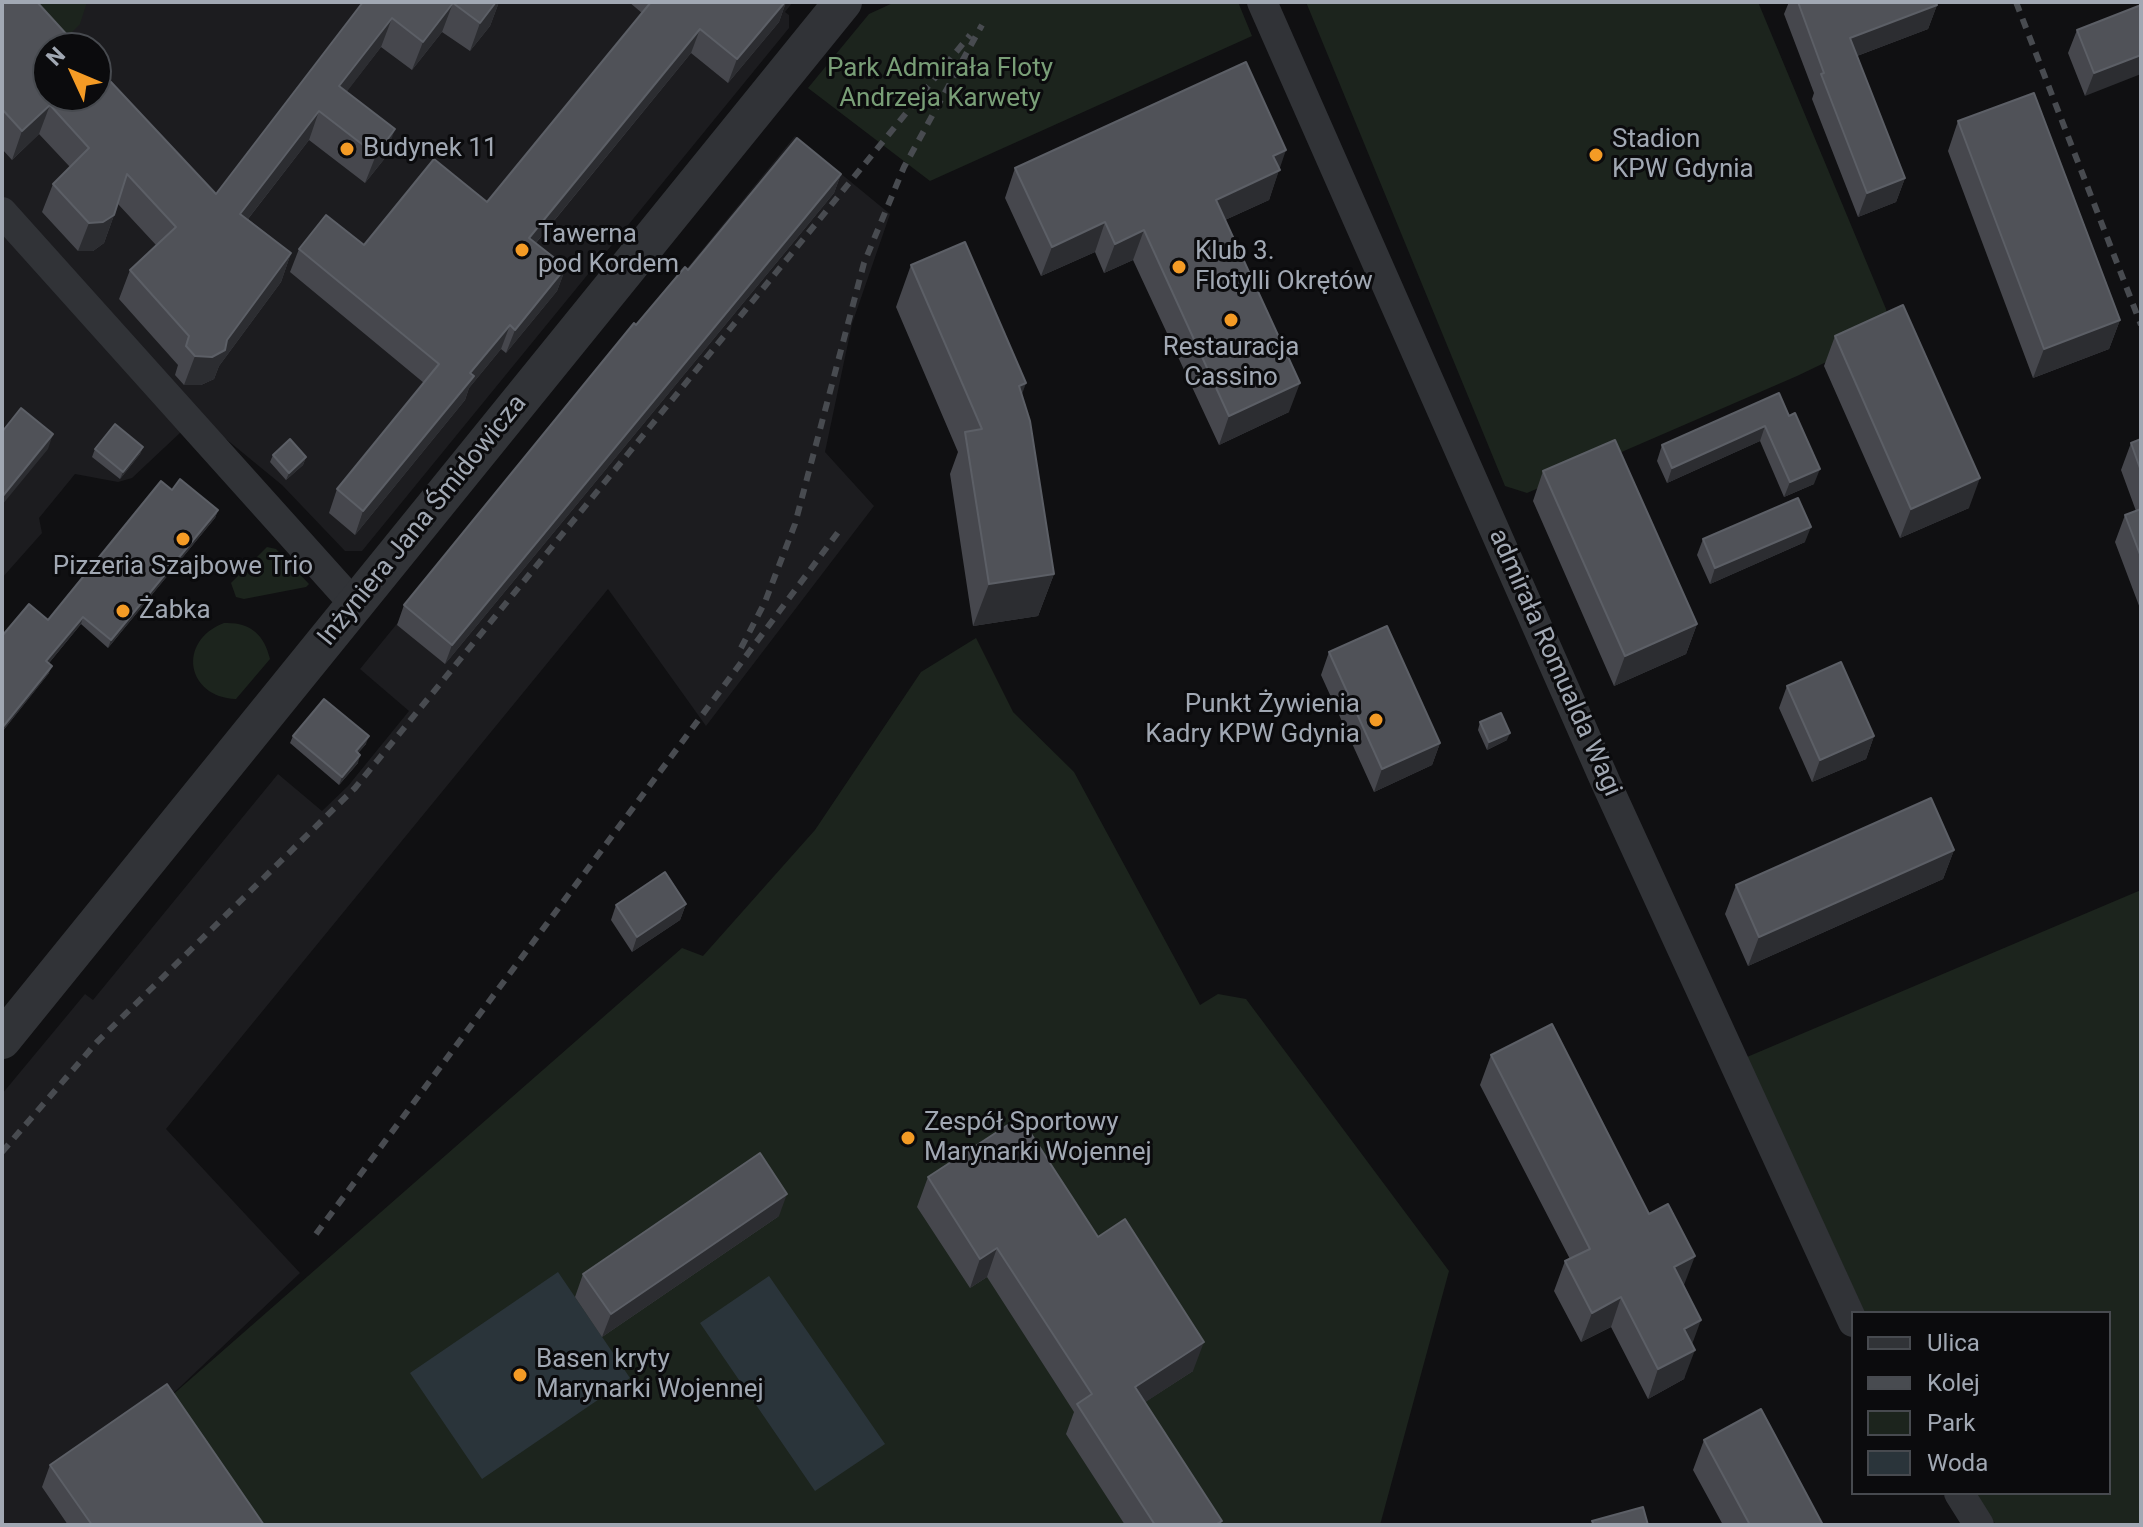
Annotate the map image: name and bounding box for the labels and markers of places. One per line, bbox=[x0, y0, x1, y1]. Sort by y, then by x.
place label: Stadion KPW Gdynia bbox=[1612, 124, 1754, 186]
place label: Budynek 11 bbox=[363, 133, 497, 165]
marker: Budynek 11 bbox=[338, 140, 356, 158]
marker: Stadion KPW Gdynia bbox=[1587, 146, 1605, 164]
place label: Tawerna pod Kordem bbox=[538, 219, 679, 280]
place label: Klub 3. Flotylli Okrętów bbox=[1195, 236, 1373, 298]
marker: Tawerna pod Kordem bbox=[513, 241, 531, 259]
marker: Klub 3. Flotylli Okrętów bbox=[1170, 258, 1188, 276]
marker: Restauracja Cassino bbox=[1222, 311, 1240, 329]
place label: Restauracja Cassino bbox=[1163, 332, 1299, 394]
marker: Pizzeria Szajbowe Trio bbox=[174, 530, 192, 548]
place label: Pizzeria Szajbowe Trio bbox=[53, 551, 313, 583]
place label: Żabka bbox=[139, 595, 211, 627]
marker: Żabka bbox=[114, 602, 132, 620]
place label: Punkt Żywienia Kadry KPW Gdynia bbox=[1145, 689, 1360, 750]
marker: Punkt Żywienia Kadry KPW Gdynia bbox=[1367, 711, 1385, 729]
place label: Zespół Sportowy Marynarki Wojennej bbox=[924, 1107, 1152, 1168]
marker: Zespół Sportowy Marynarki Wojennej bbox=[899, 1129, 917, 1147]
place label: Basen kryty Marynarki Wojennej bbox=[536, 1344, 764, 1406]
marker: Basen kryty Marynarki Wojennej bbox=[511, 1366, 529, 1384]

